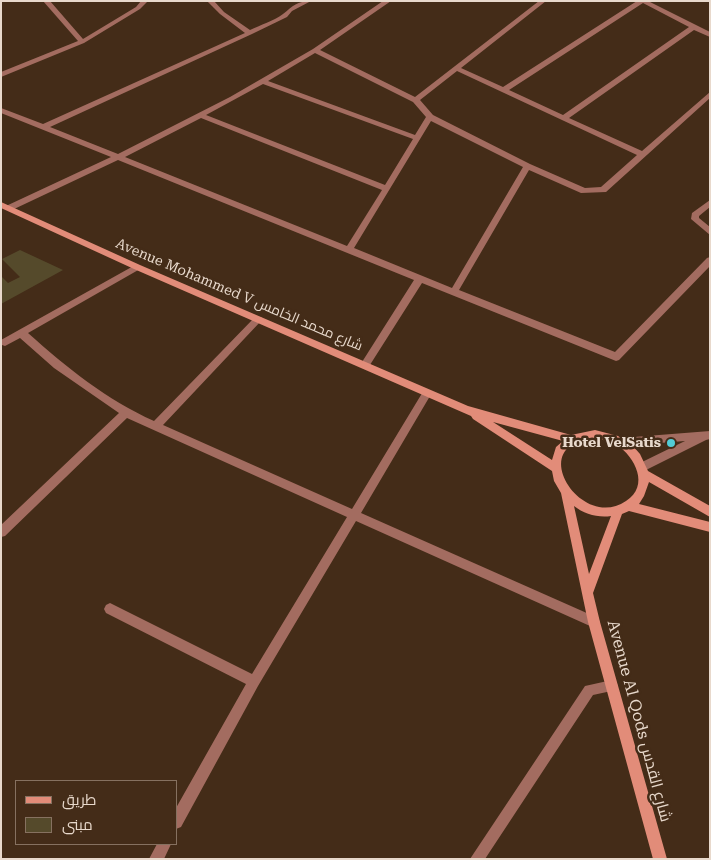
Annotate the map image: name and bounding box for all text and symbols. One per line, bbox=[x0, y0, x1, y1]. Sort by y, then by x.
street label: Avenue Mohammed V شارع محمد الخامس bbox=[113, 235, 365, 355]
place label: Hotel VelSatis bbox=[562, 435, 661, 451]
marker: Hotel VelSatis bbox=[665, 437, 677, 449]
street label: Avenue Al Qods شارع القدس bbox=[603, 618, 675, 824]
legend bbox=[15, 780, 178, 845]
text: طريق bbox=[62, 791, 96, 809]
text: مبنى bbox=[62, 816, 93, 834]

